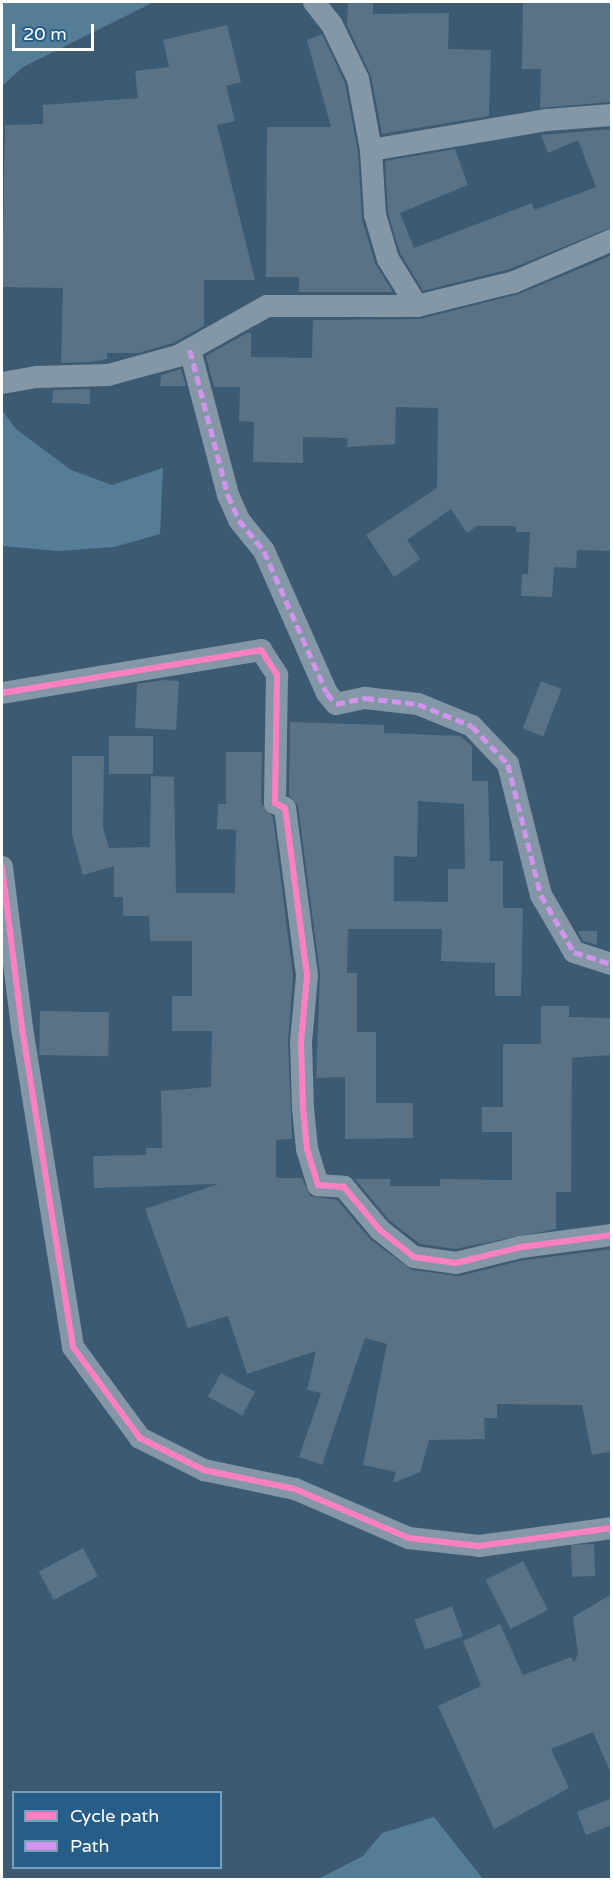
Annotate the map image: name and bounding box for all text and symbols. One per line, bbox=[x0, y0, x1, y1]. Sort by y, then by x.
scale bar bbox=[15, 12, 98, 50]
text: 20 m bbox=[23, 23, 67, 45]
legend bbox=[12, 1791, 222, 1869]
text: Cycle path bbox=[70, 1805, 159, 1827]
text: Path bbox=[70, 1835, 109, 1857]

